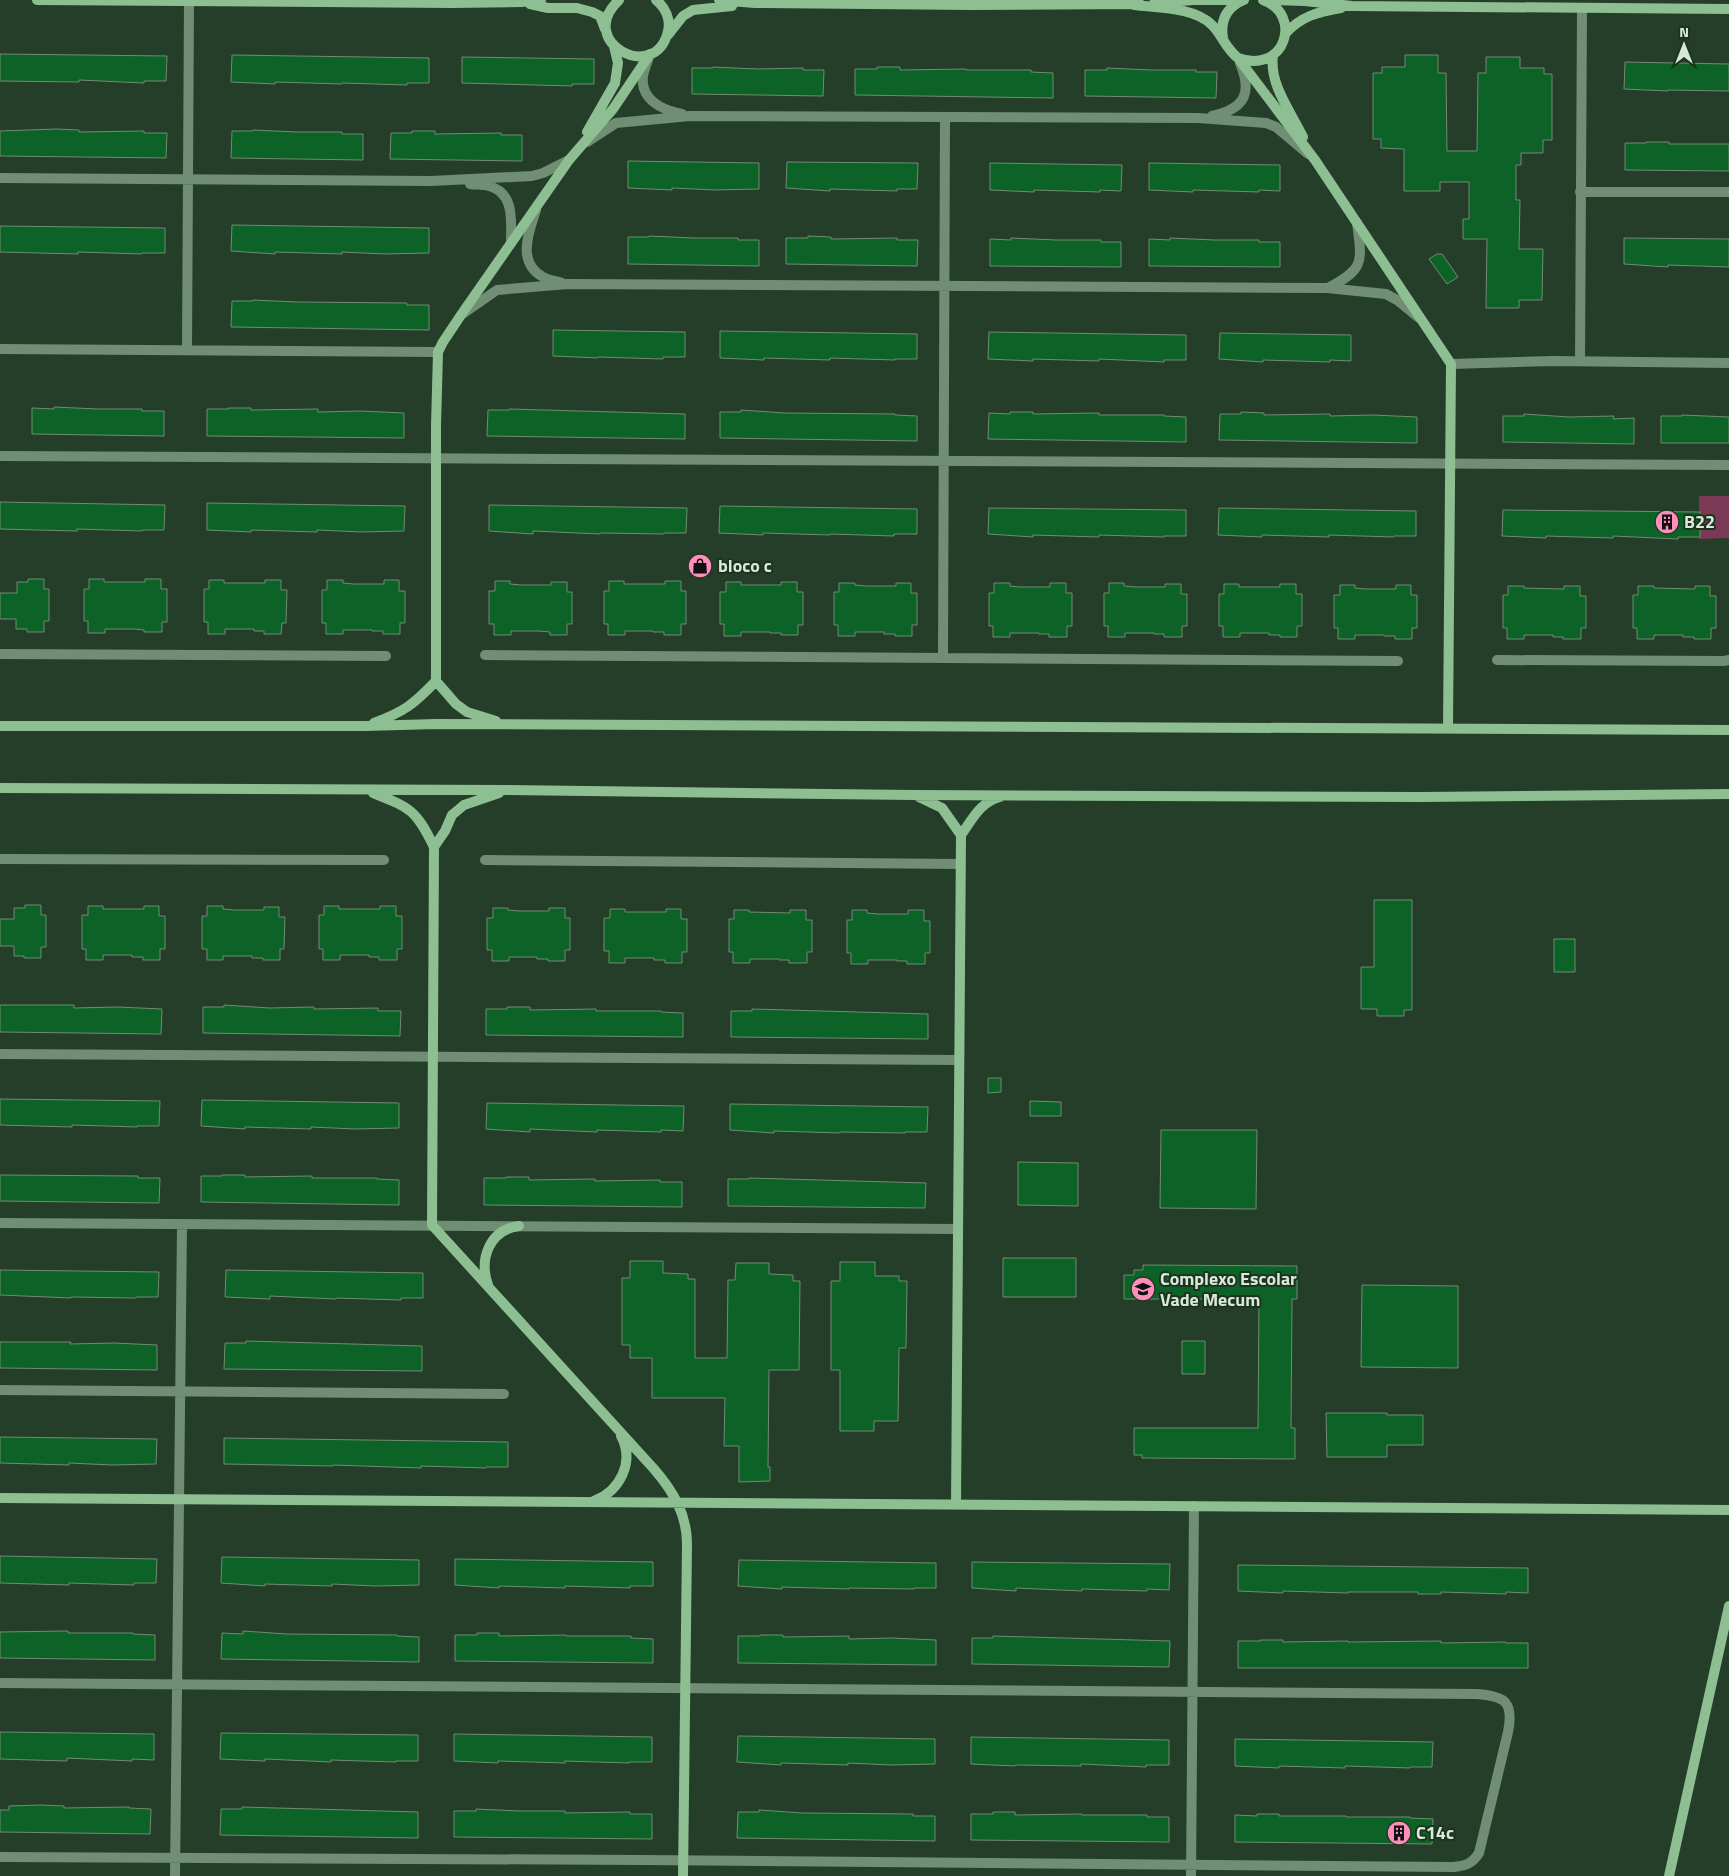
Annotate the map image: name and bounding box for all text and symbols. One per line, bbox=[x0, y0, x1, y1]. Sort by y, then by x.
north arrow bbox=[1659, 20, 1709, 70]
text: N bbox=[1679, 21, 1689, 42]
place label: B22 bbox=[1684, 508, 1715, 535]
building icon: B22 bbox=[1654, 509, 1680, 535]
place label: bloco c bbox=[718, 552, 772, 579]
shop icon: bloco c bbox=[687, 553, 713, 579]
place label: Complexo Escolar Vade Mecum bbox=[1160, 1265, 1297, 1313]
school or university icon: Complexo Escolar Vade Mecum bbox=[1130, 1276, 1156, 1302]
place label: C14c bbox=[1416, 1819, 1454, 1846]
building icon: C14c bbox=[1386, 1820, 1412, 1846]

